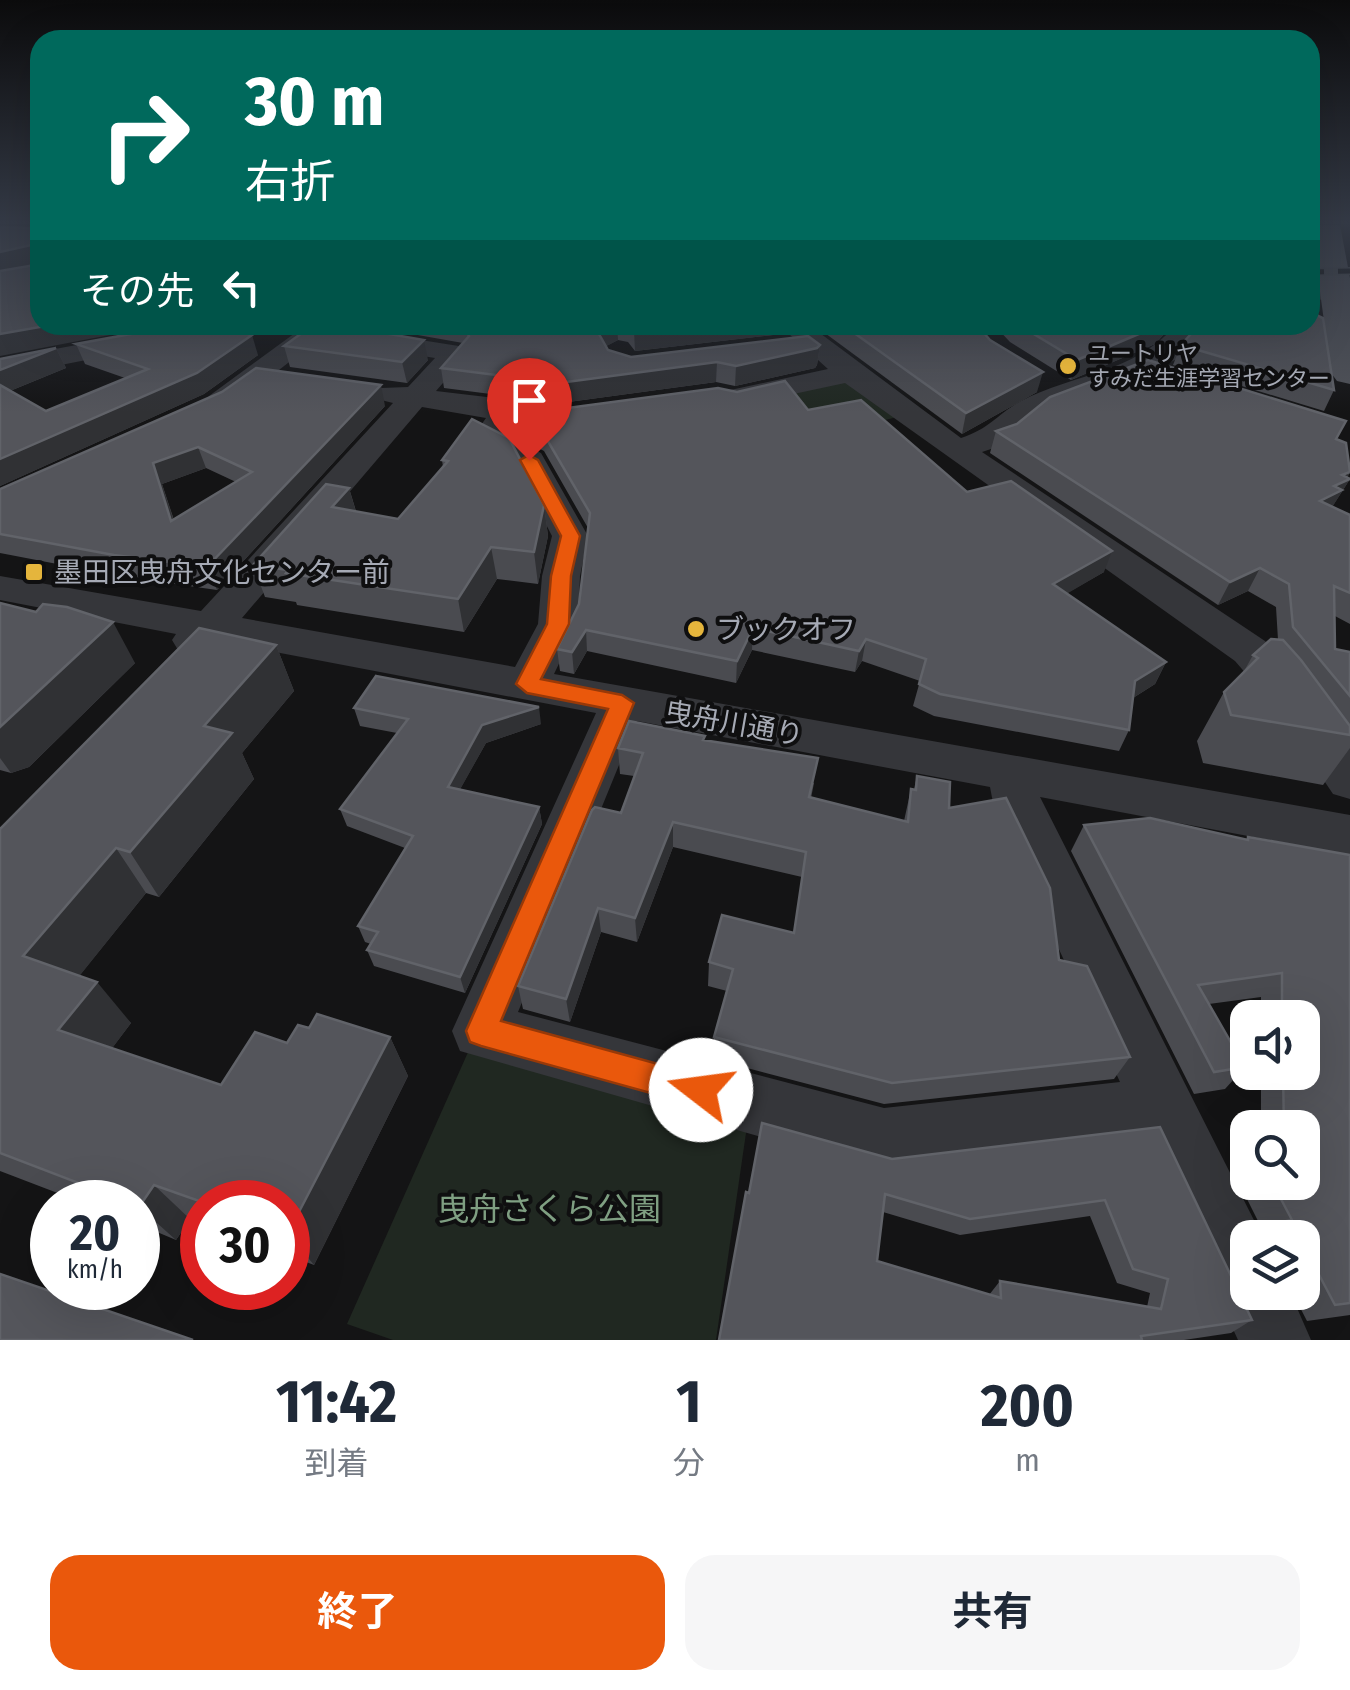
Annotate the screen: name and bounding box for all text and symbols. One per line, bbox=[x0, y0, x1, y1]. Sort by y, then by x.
text: 30 m bbox=[245, 60, 384, 144]
icon: right bbox=[80, 70, 210, 200]
text: 右折 bbox=[245, 155, 335, 209]
icon: left bbox=[214, 260, 269, 315]
text: その先 bbox=[80, 268, 194, 314]
place label: ユートリヤ すみだ生涯学習センター bbox=[1088, 340, 1330, 392]
marker: ユートリヤ すみだ生涯学習センター bbox=[1057, 355, 1079, 377]
pin bbox=[487, 358, 572, 461]
icon: arrive bbox=[502, 373, 557, 428]
place label: 墨田区曳舟文化センター前 bbox=[54, 556, 390, 589]
marker: 墨田区曳舟文化センター前 bbox=[23, 561, 45, 583]
place label: ブックオフ bbox=[716, 613, 856, 646]
marker: ブックオフ bbox=[685, 618, 707, 640]
street label: 曳舟川通り bbox=[662, 695, 806, 752]
map controls bbox=[1230, 1000, 1320, 1310]
button: sound bbox=[1230, 1000, 1320, 1090]
position arrow bbox=[649, 1038, 753, 1142]
button: search bbox=[1230, 1110, 1320, 1200]
speed limit sign: 30 bbox=[180, 1180, 310, 1310]
park label: 曳舟さくら公園 bbox=[437, 1190, 661, 1228]
text: 20 bbox=[70, 1203, 120, 1263]
button: layers bbox=[1230, 1220, 1320, 1310]
text: km/h bbox=[67, 1255, 123, 1285]
text: 11:42 bbox=[276, 1366, 397, 1438]
text: 1 bbox=[676, 1366, 702, 1438]
text: 200 bbox=[981, 1370, 1074, 1442]
text: m bbox=[1015, 1441, 1040, 1479]
text: 到着 bbox=[304, 1444, 368, 1482]
text: 分 bbox=[673, 1444, 705, 1482]
button: 終了 bbox=[50, 1555, 665, 1670]
button: 共有 bbox=[685, 1555, 1300, 1670]

